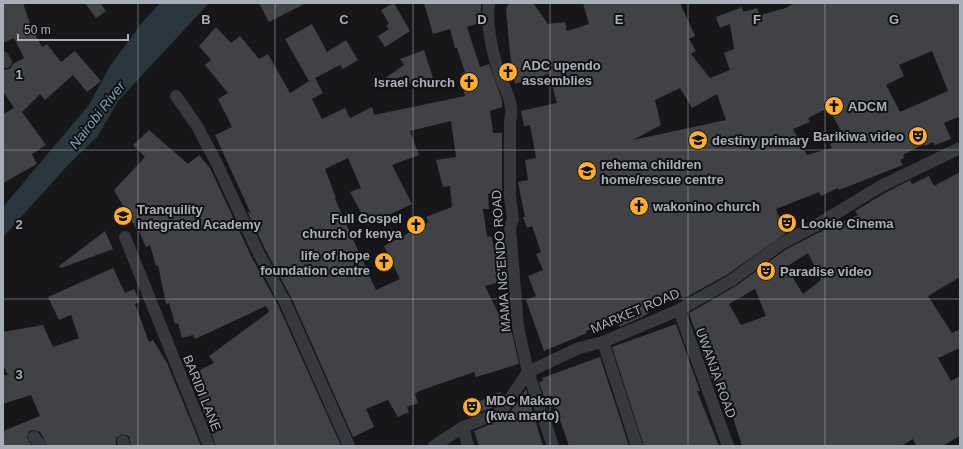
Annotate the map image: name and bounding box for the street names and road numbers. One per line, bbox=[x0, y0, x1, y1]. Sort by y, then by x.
street label: MAMA NG'ENDO ROAD bbox=[489, 189, 513, 333]
street label: MARKET ROAD bbox=[588, 286, 682, 336]
street label: UWANJA ROAD bbox=[693, 326, 739, 420]
street label: BARIDI LANE bbox=[180, 353, 224, 434]

